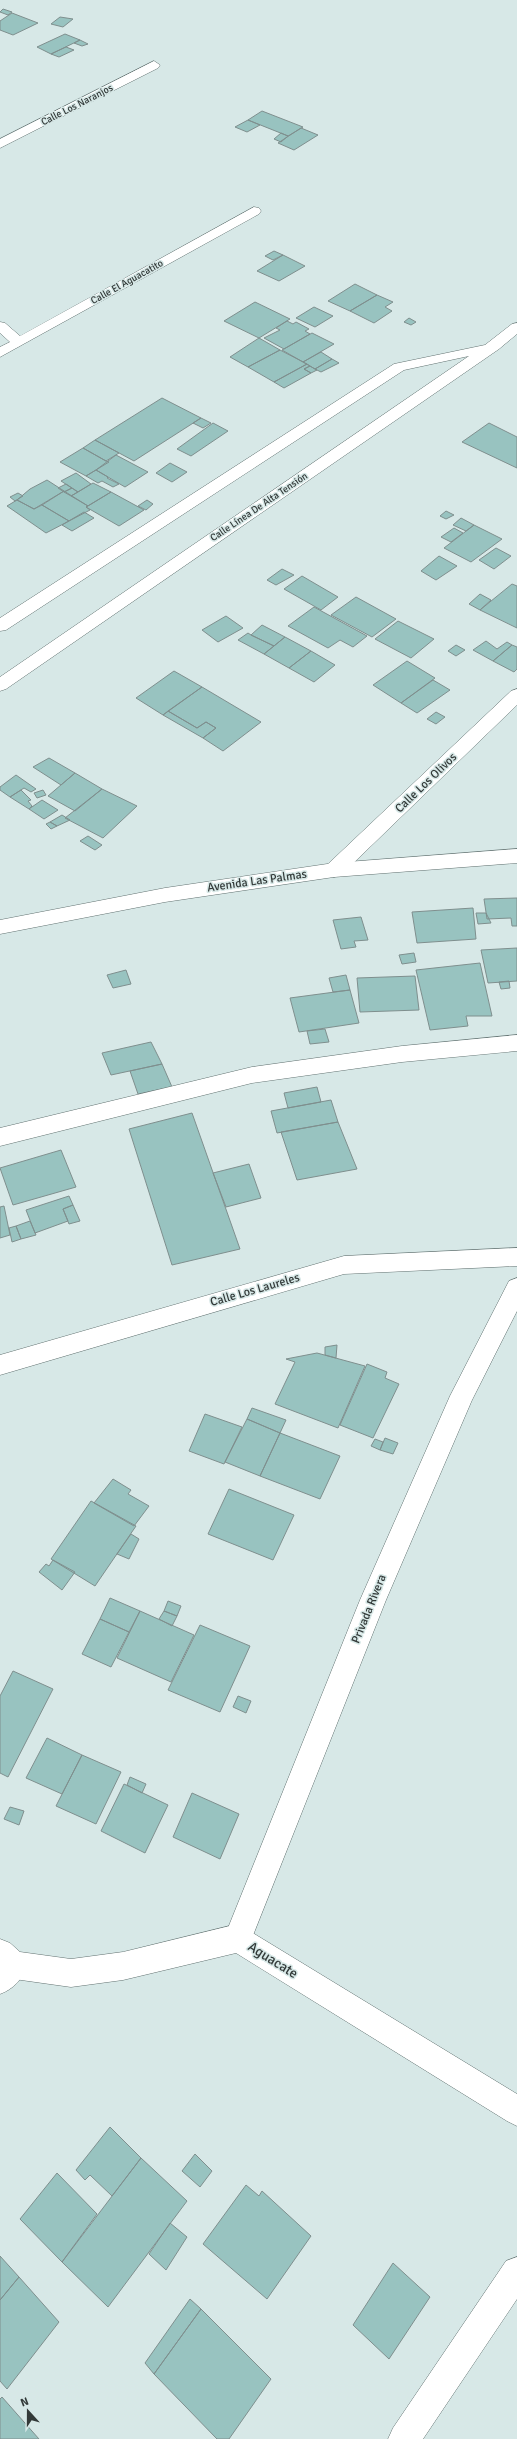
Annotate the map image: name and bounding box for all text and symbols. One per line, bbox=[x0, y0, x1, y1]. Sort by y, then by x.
street label: Calle Los Naranjos bbox=[39, 81, 115, 128]
street label: Calle El Aguacatito bbox=[89, 257, 165, 307]
street label: Calle Línea De Alta Tensión bbox=[208, 470, 310, 544]
street label: Calle Los Olivos bbox=[392, 750, 460, 816]
street label: Avenida Las Palmas bbox=[206, 867, 308, 895]
street label: Calle Los Laureles bbox=[209, 1270, 301, 1310]
street label: Privada Rivera bbox=[348, 1572, 390, 1646]
street label: Aguacate bbox=[245, 1938, 301, 1982]
north arrow bbox=[8, 2391, 48, 2431]
text: N bbox=[19, 2395, 30, 2410]

